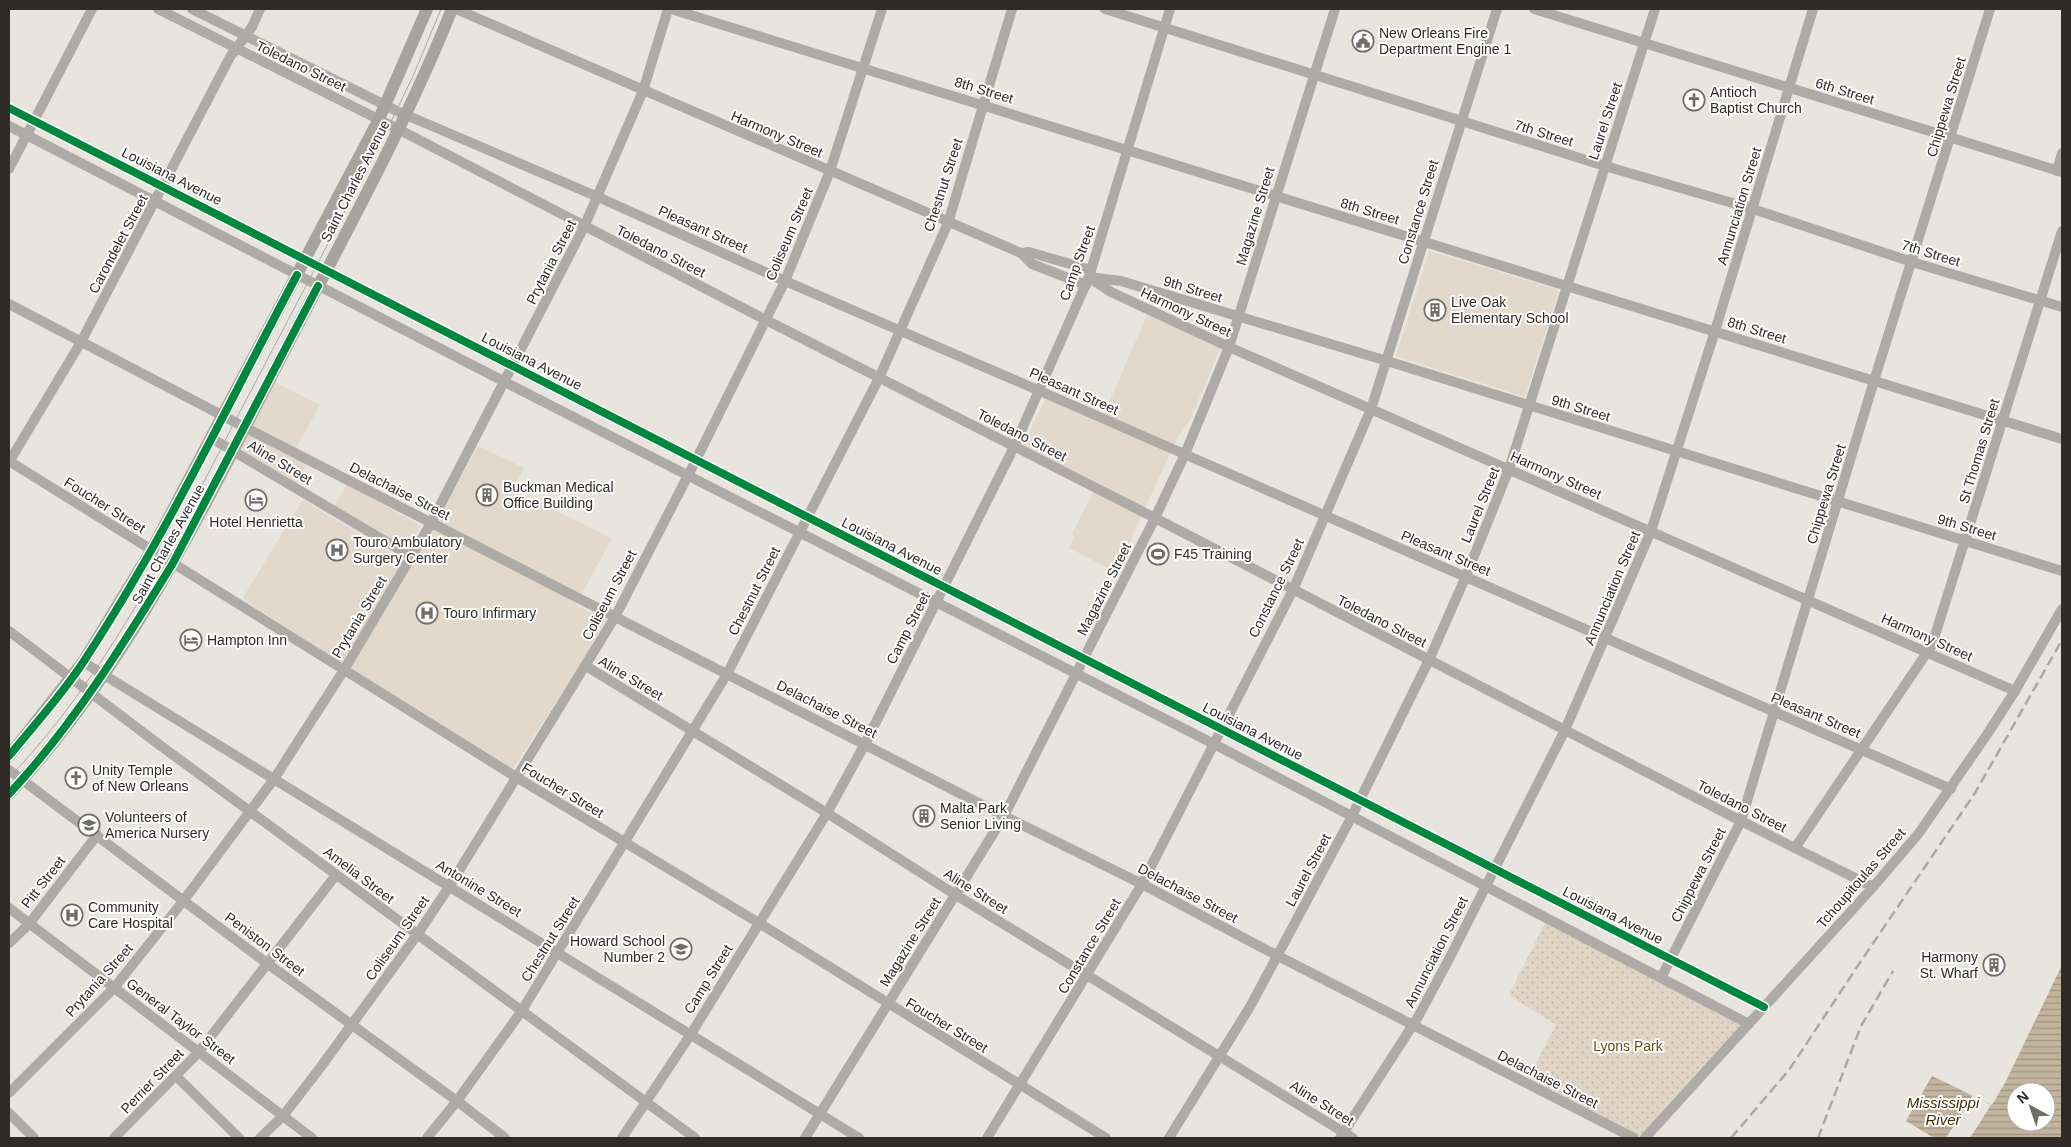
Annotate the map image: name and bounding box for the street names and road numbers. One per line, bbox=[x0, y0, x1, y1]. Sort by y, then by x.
street label: Toledano Street bbox=[253, 37, 349, 95]
street label: Chippewa Street bbox=[1923, 55, 1969, 159]
street label: 8th Street bbox=[953, 73, 1015, 107]
street label: 6th Street bbox=[1814, 74, 1876, 108]
street label: Laurel Street bbox=[1585, 80, 1625, 162]
street label: Harmony Street bbox=[729, 107, 825, 161]
street label: 7th Street bbox=[1513, 116, 1575, 150]
street label: Saint Charles Avenue bbox=[317, 117, 393, 245]
street label: Chestnut Street bbox=[920, 136, 966, 234]
street label: Louisiana Avenue bbox=[119, 144, 225, 208]
street label: Annunciation Street bbox=[1713, 145, 1765, 267]
street label: Constance Street bbox=[1395, 158, 1441, 266]
street label: Magazine Street bbox=[1232, 165, 1278, 267]
street label: Coliseum Street bbox=[762, 185, 816, 283]
street label: Carondelet Street bbox=[85, 192, 151, 296]
street label: 8th Street bbox=[1339, 194, 1401, 228]
street label: Pleasant Street bbox=[656, 202, 750, 256]
street label: Prytania Street bbox=[523, 217, 579, 307]
street label: Toledano Street bbox=[614, 222, 708, 280]
street label: Camp Street bbox=[1056, 223, 1098, 303]
street label: 7th Street bbox=[1900, 236, 1962, 270]
street label: 9th Street bbox=[1162, 272, 1224, 306]
street label: Harmony Street bbox=[1138, 284, 1234, 340]
street label: 8th Street bbox=[1726, 313, 1788, 347]
street label: Louisiana Avenue bbox=[479, 329, 585, 393]
street label: Pleasant Street bbox=[1027, 364, 1121, 418]
street label: 9th Street bbox=[1550, 391, 1612, 425]
street label: St Thomas Street bbox=[1955, 397, 2003, 505]
street label: Toledano Street bbox=[975, 406, 1069, 464]
street label: Aline Street bbox=[245, 437, 315, 488]
street label: Chippewa Street bbox=[1803, 442, 1849, 546]
street label: Harmony Street bbox=[1508, 448, 1604, 502]
street label: Delachaise Street bbox=[347, 459, 453, 523]
street label: Laurel Street bbox=[1458, 465, 1502, 545]
street label: Foucher Street bbox=[61, 474, 149, 536]
street label: Saint Charles Avenue bbox=[128, 481, 208, 607]
street label: 9th Street bbox=[1936, 510, 1998, 544]
street label: Louisiana Avenue bbox=[839, 514, 945, 578]
street label: Pleasant Street bbox=[1399, 527, 1493, 579]
street label: Annunciation Street bbox=[1581, 529, 1643, 647]
street label: Constance Street bbox=[1245, 536, 1307, 640]
street label: Magazine Street bbox=[1074, 540, 1134, 638]
street label: Chestnut Street bbox=[725, 544, 783, 638]
street label: Coliseum Street bbox=[579, 547, 639, 643]
street label: Prytania Street bbox=[328, 573, 390, 661]
street label: Camp Street bbox=[883, 589, 933, 667]
street label: Toledano Street bbox=[1335, 592, 1429, 650]
street label: Harmony Street bbox=[1879, 610, 1975, 664]
street label: Aline Street bbox=[596, 653, 666, 704]
street label: Delachaise Street bbox=[774, 677, 880, 741]
street label: Pleasant Street bbox=[1769, 689, 1863, 741]
street label: Louisiana Avenue bbox=[1200, 699, 1306, 763]
street label: Foucher Street bbox=[519, 759, 607, 821]
street label: Toledano Street bbox=[1695, 777, 1789, 835]
street label: Chippewa Street bbox=[1667, 825, 1729, 925]
street label: Tchoupitoulas Street bbox=[1813, 825, 1909, 931]
street label: Laurel Street bbox=[1282, 831, 1334, 909]
street label: Amelia Street bbox=[321, 843, 397, 907]
street label: Pitt Street bbox=[18, 853, 68, 911]
street label: Antonine Street bbox=[434, 856, 525, 920]
street label: Delachaise Street bbox=[1135, 860, 1241, 926]
street label: Aline Street bbox=[941, 865, 1011, 917]
street label: Louisiana Avenue bbox=[1560, 883, 1666, 947]
street label: Coliseum Street bbox=[362, 893, 432, 983]
street label: Chestnut Street bbox=[517, 893, 583, 984]
street label: Magazine Street bbox=[876, 894, 944, 989]
street label: Annunciation Street bbox=[1401, 894, 1471, 1010]
street label: Constance Street bbox=[1054, 895, 1124, 996]
street label: Peniston Street bbox=[222, 909, 308, 979]
street label: Prytania Street bbox=[62, 940, 136, 1020]
street label: Camp Street bbox=[680, 941, 736, 1017]
street label: General Taylor Street bbox=[123, 975, 239, 1067]
street label: Foucher Street bbox=[903, 994, 991, 1056]
street label: Perrier Street bbox=[117, 1045, 187, 1116]
street label: Delachaise Street bbox=[1495, 1047, 1601, 1111]
street label: Aline Street bbox=[1287, 1077, 1357, 1129]

